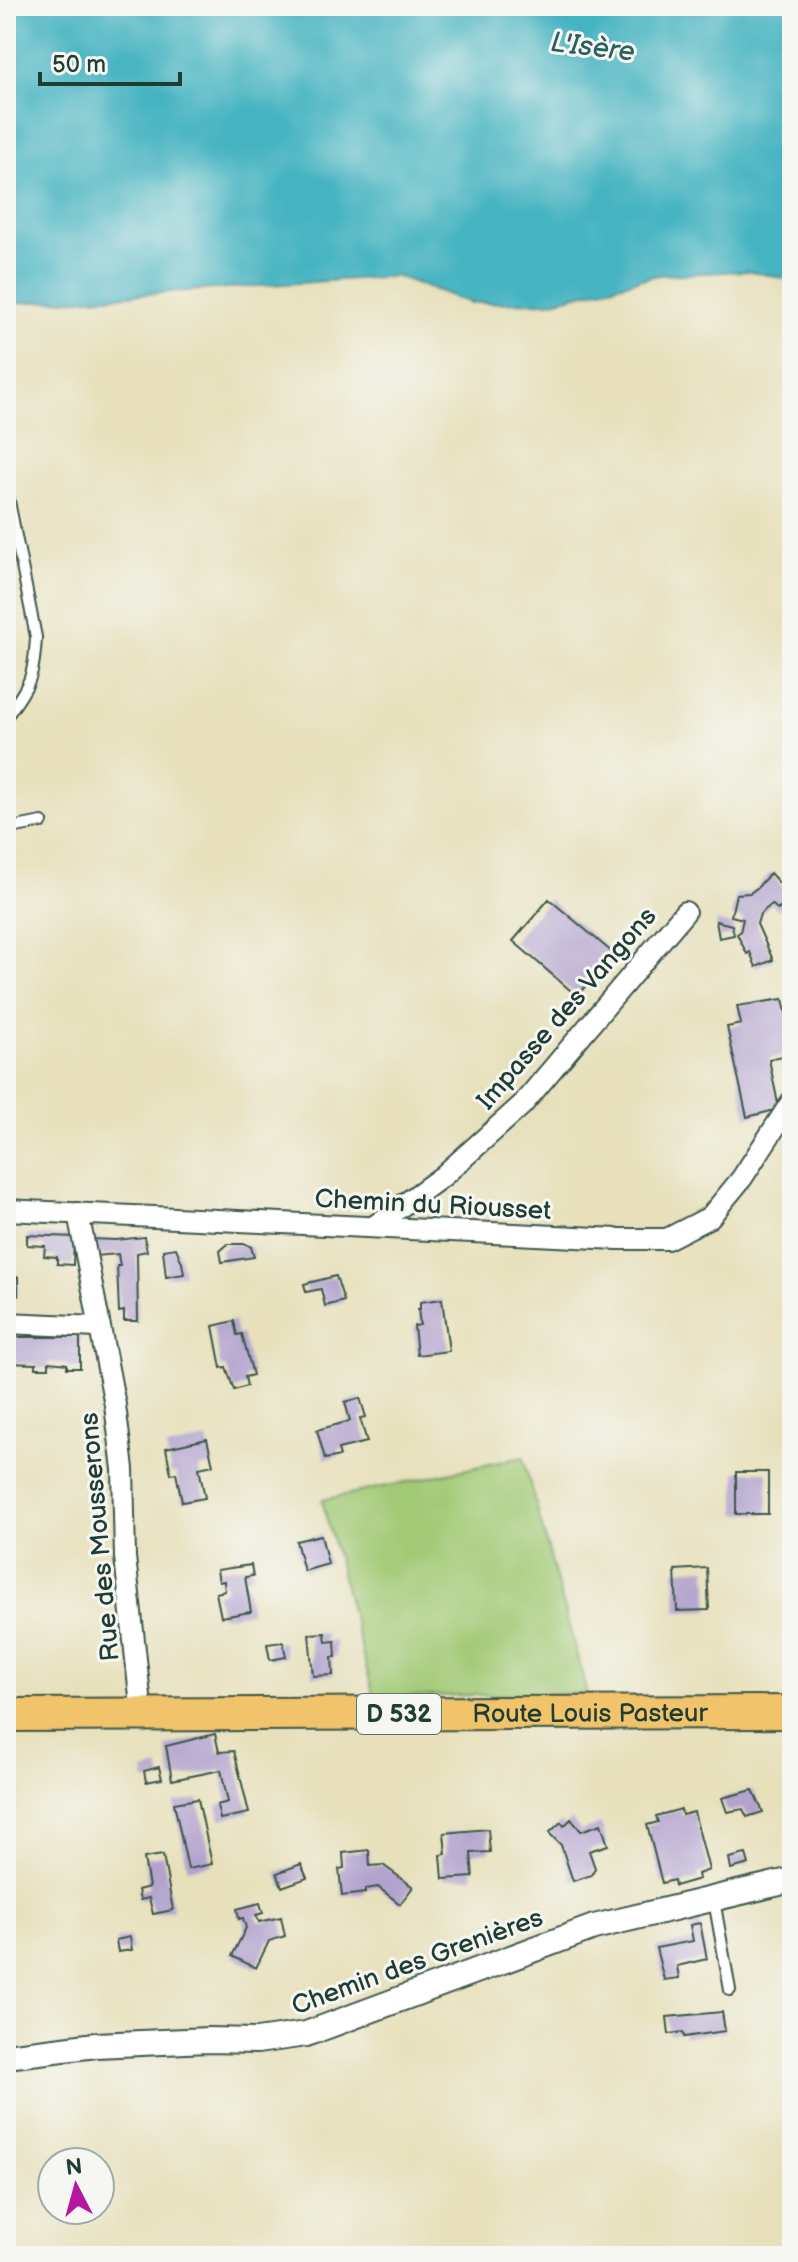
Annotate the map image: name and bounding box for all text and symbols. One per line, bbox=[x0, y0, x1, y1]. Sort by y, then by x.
water label: L'Isère bbox=[549, 26, 637, 69]
scale bar bbox=[40, 36, 180, 86]
text: 50 m bbox=[52, 50, 106, 79]
street label: Impasse des Vangons bbox=[471, 901, 663, 1116]
street label: Chemin du Riousset bbox=[314, 1184, 552, 1227]
street label: Rue des Mousserons bbox=[74, 1411, 127, 1662]
road number: D 532 bbox=[357, 1694, 441, 1734]
street label: Route Louis Pasteur bbox=[472, 1698, 709, 1730]
street label: Chemin des Grenières bbox=[288, 1902, 547, 2022]
north arrow bbox=[36, 2146, 116, 2226]
text: N bbox=[64, 2153, 84, 2182]

